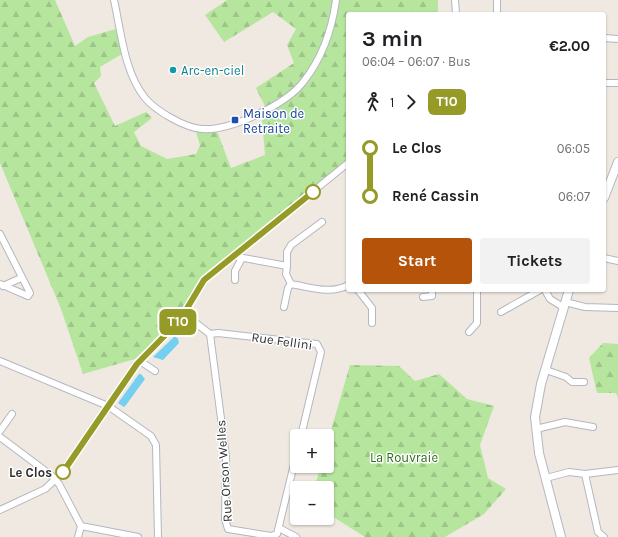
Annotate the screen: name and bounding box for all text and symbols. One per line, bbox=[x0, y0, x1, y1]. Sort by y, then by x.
text: 3 min bbox=[362, 26, 423, 52]
text: €2.00 bbox=[549, 37, 590, 55]
text: 06:04 – 06:07 · Bus bbox=[362, 54, 471, 69]
place label: Arc-en-ciel bbox=[181, 63, 244, 78]
marker: Arc-en-ciel bbox=[168, 65, 178, 75]
icon: walk bbox=[362, 91, 384, 113]
icon: forward bbox=[400, 91, 422, 113]
text: T10 bbox=[436, 93, 458, 110]
text: 1 bbox=[390, 95, 394, 110]
place label: Maison de Retraite bbox=[243, 106, 305, 136]
marker: Maison de Retraite bbox=[230, 115, 240, 125]
text: Le Clos bbox=[392, 139, 442, 157]
text: 06:05 bbox=[557, 141, 590, 156]
unlabelled marker bbox=[305, 184, 321, 200]
text: René Cassin bbox=[392, 187, 479, 205]
text: 06:07 bbox=[558, 189, 590, 204]
button: Start bbox=[362, 238, 472, 284]
button: Tickets bbox=[480, 238, 590, 284]
line badge: T10 bbox=[155, 309, 201, 335]
text: T10 bbox=[167, 313, 189, 330]
street label: Rue Fellini bbox=[250, 329, 314, 353]
street label: Rue Orson Welles bbox=[213, 419, 235, 523]
map controls bbox=[290, 429, 334, 525]
button: + bbox=[290, 429, 334, 473]
park label: La Rouvraie bbox=[370, 450, 438, 465]
marker: Le Clos bbox=[55, 464, 71, 480]
place label: Le Clos bbox=[9, 465, 52, 480]
button: − bbox=[290, 481, 334, 525]

